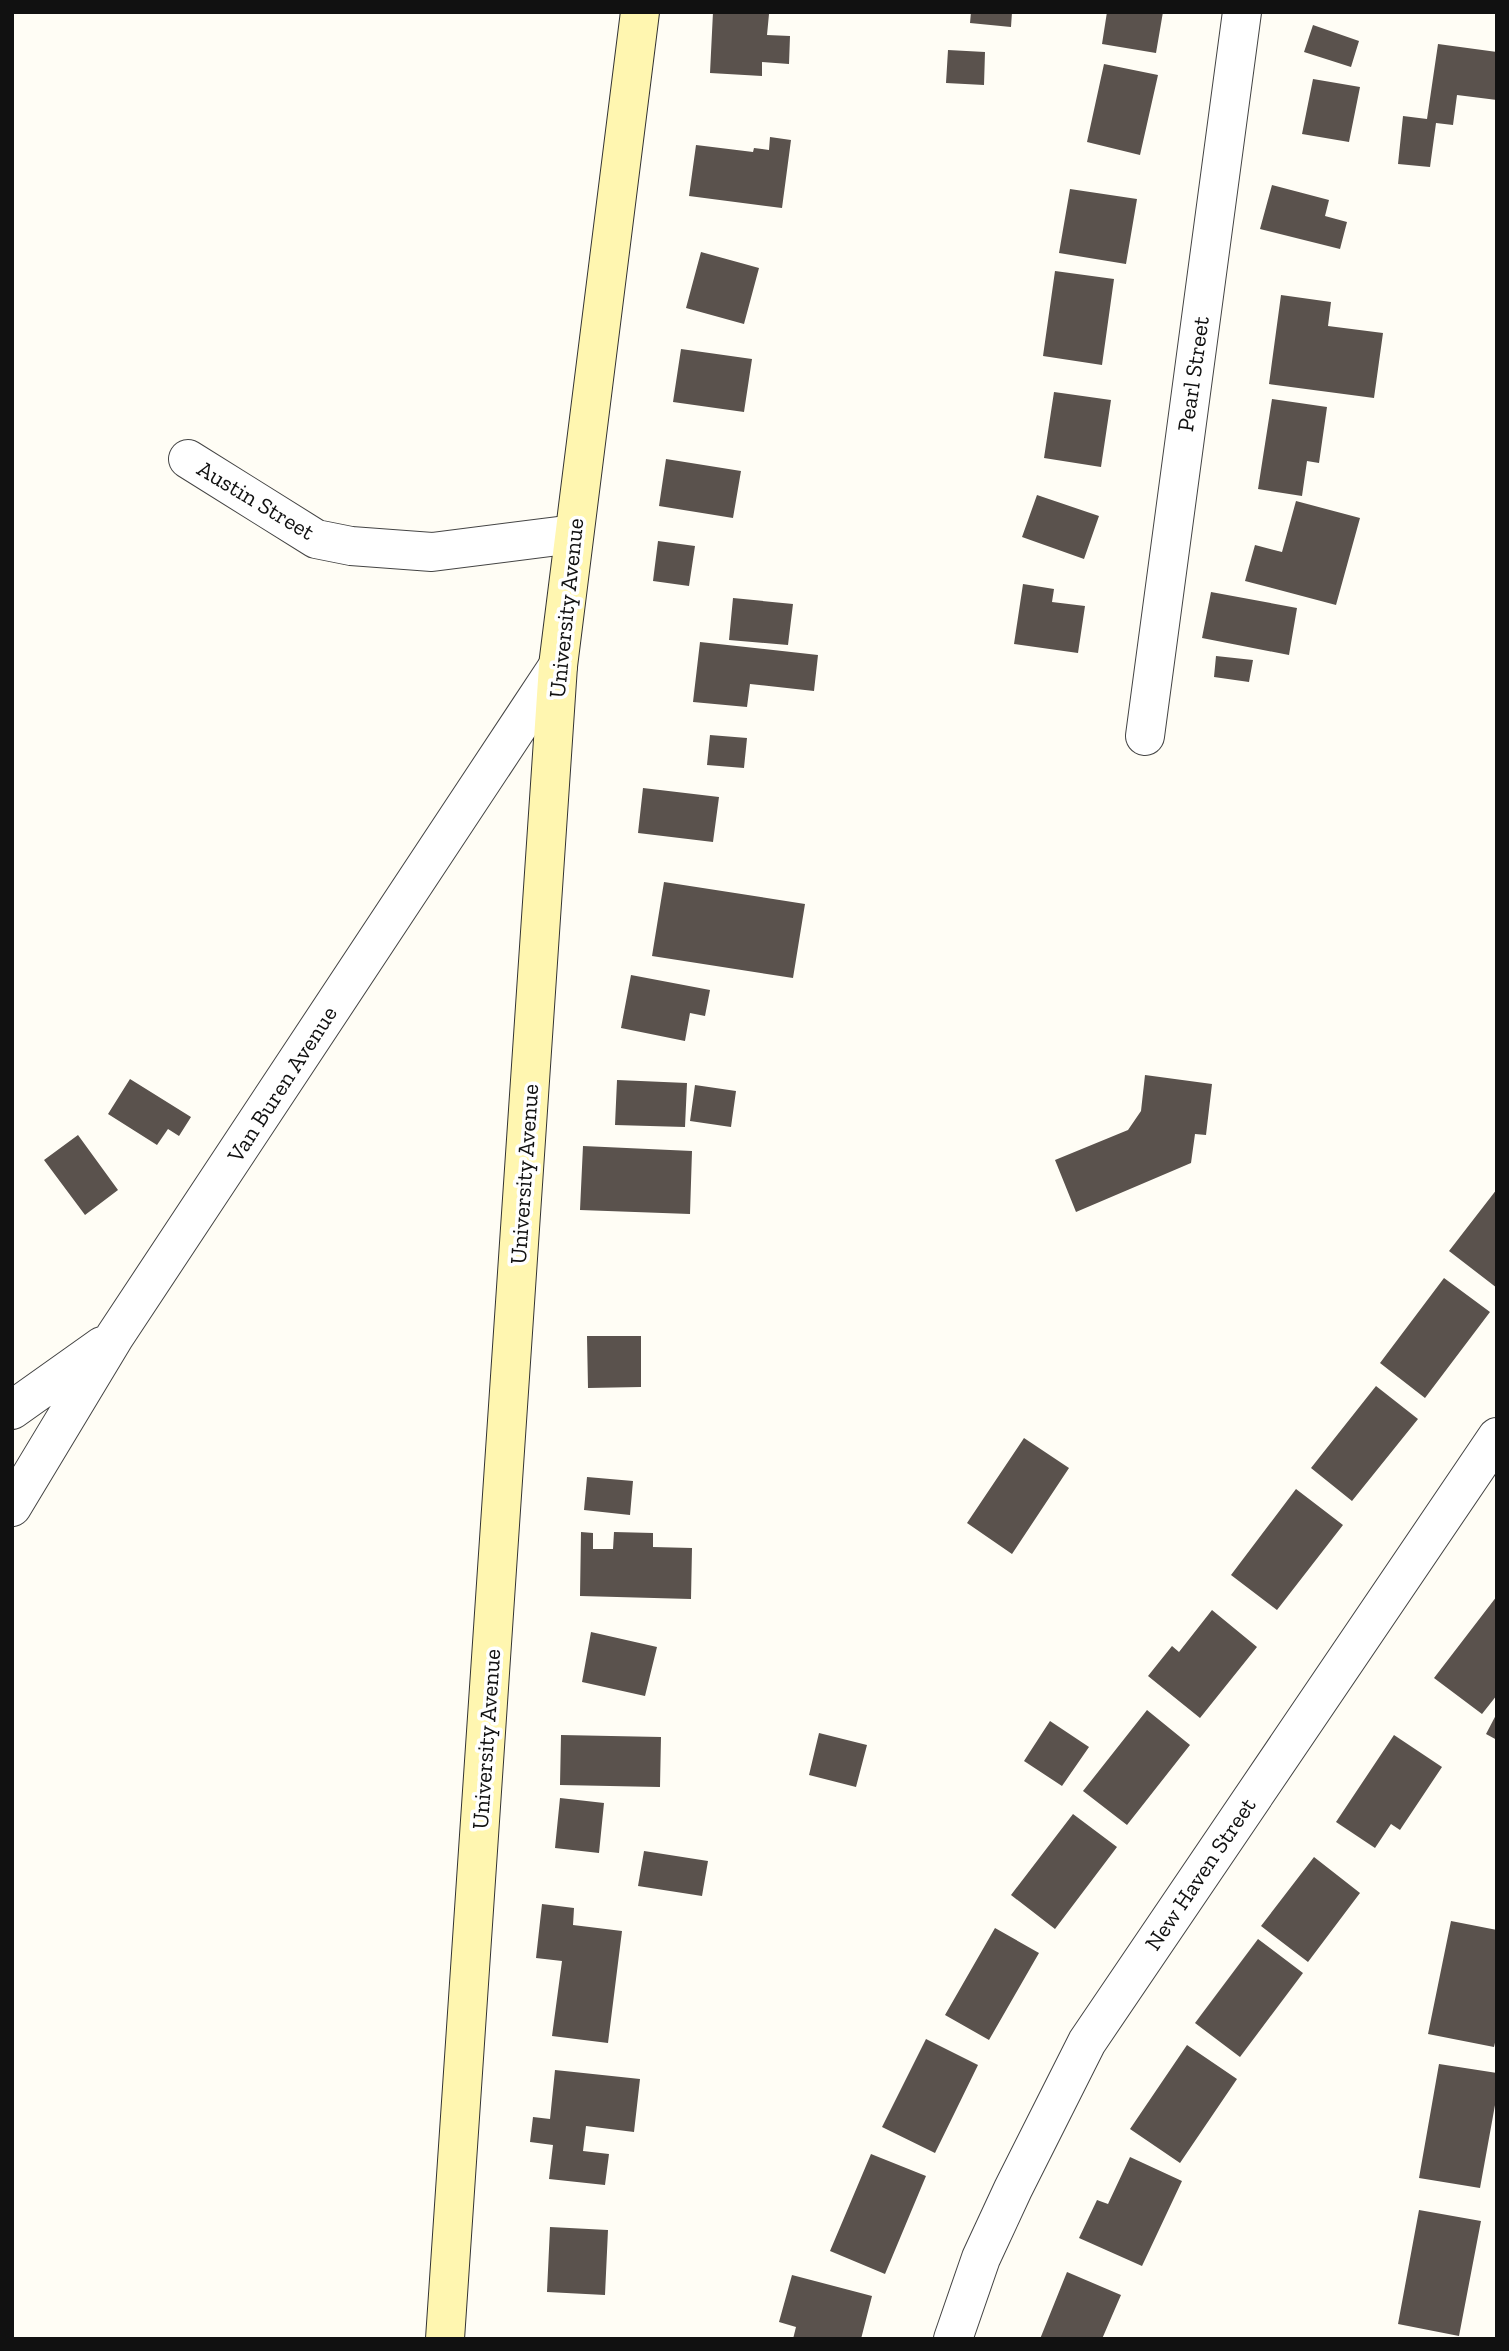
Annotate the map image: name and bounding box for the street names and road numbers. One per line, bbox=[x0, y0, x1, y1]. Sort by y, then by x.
street label: Pearl Street bbox=[1171, 314, 1215, 433]
street label: Austin Street bbox=[192, 454, 320, 546]
street label: University Avenue bbox=[543, 517, 589, 699]
street label: Van Buren Avenue bbox=[220, 1001, 343, 1168]
street label: University Avenue bbox=[504, 1083, 544, 1265]
street label: University Avenue bbox=[466, 1648, 506, 1830]
street label: New Haven Street bbox=[1139, 1792, 1262, 1956]

